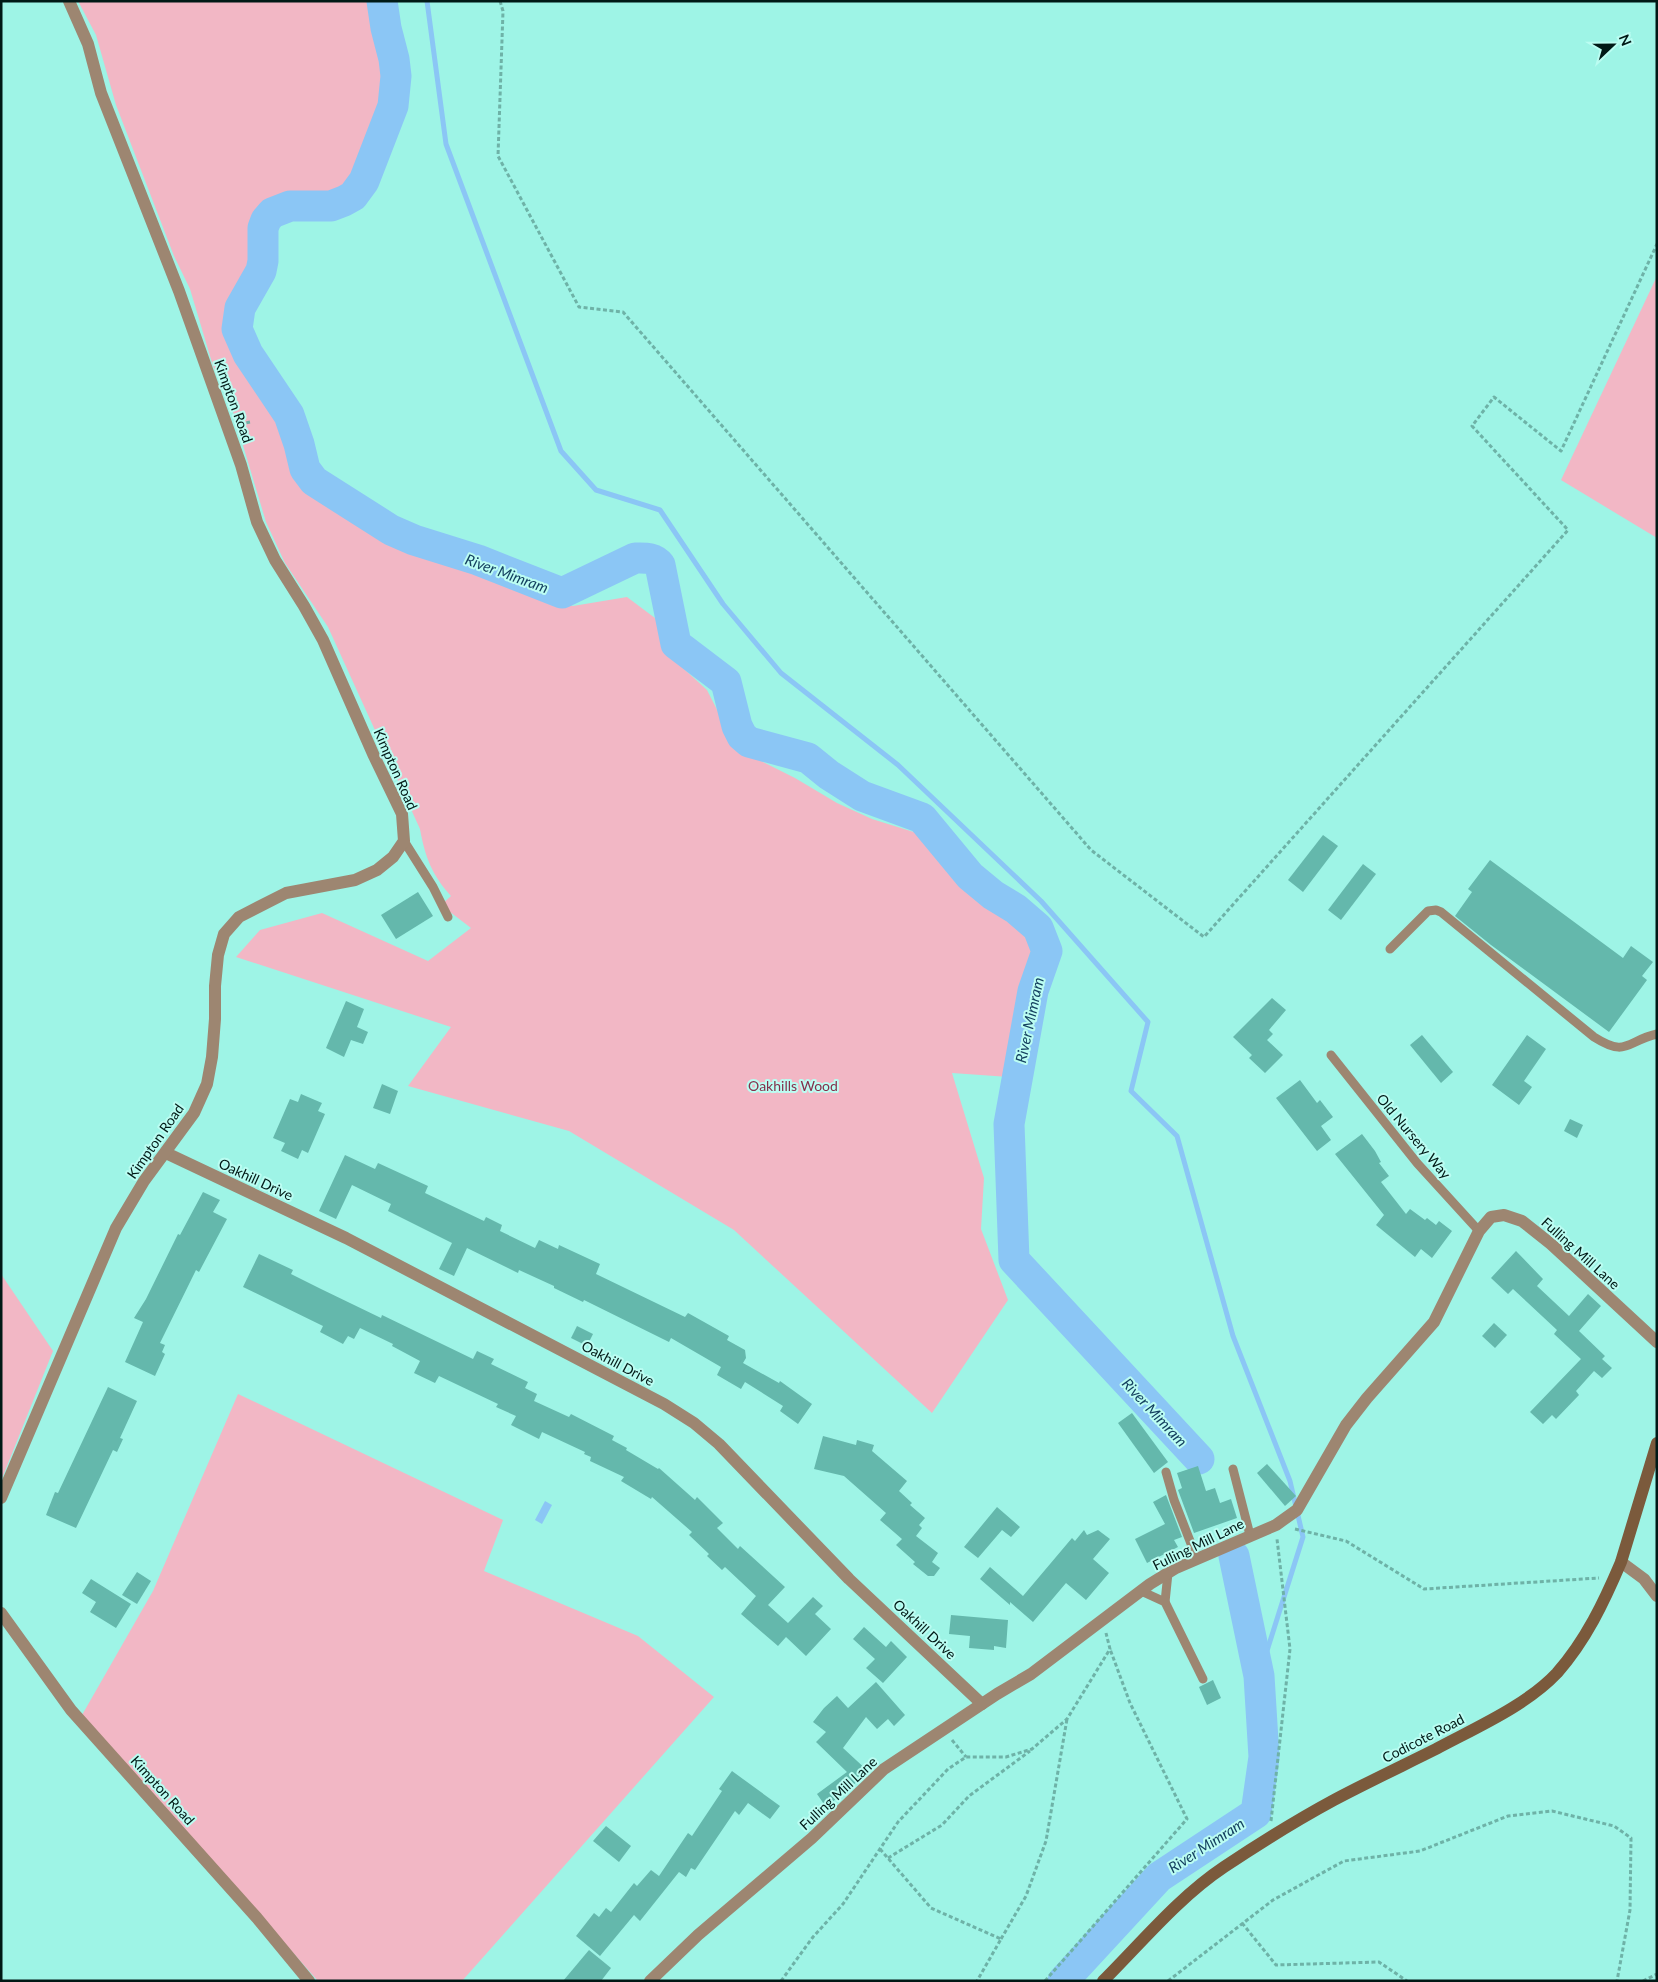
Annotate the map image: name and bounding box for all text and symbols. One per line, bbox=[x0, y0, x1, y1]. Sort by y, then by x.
north arrow bbox=[1588, 20, 1638, 70]
text: N bbox=[1616, 32, 1635, 48]
street label: Kimpton Road bbox=[211, 357, 257, 445]
water label: River Mimram bbox=[463, 550, 551, 596]
street label: Kimpton Road bbox=[370, 726, 422, 812]
water label: River Mimram bbox=[1011, 975, 1047, 1064]
park label: Oakhills Wood bbox=[748, 1077, 838, 1094]
street label: Old Nursery Way bbox=[1373, 1090, 1455, 1183]
street label: Kimpton Road bbox=[123, 1100, 187, 1182]
street label: Oakhill Drive bbox=[216, 1154, 296, 1204]
street label: Fulling Mill Lane bbox=[1538, 1213, 1624, 1293]
street label: Oakhill Drive bbox=[579, 1337, 657, 1389]
water label: River Mimram bbox=[1119, 1374, 1191, 1450]
street label: Fulling Mill Lane bbox=[1149, 1515, 1247, 1573]
street label: Oakhill Drive bbox=[890, 1596, 960, 1662]
street label: Codicote Road bbox=[1379, 1710, 1467, 1766]
street label: Kimpton Road bbox=[127, 1752, 199, 1828]
street label: Fulling Mill Lane bbox=[796, 1753, 880, 1833]
water label: River Mimram bbox=[1165, 1814, 1248, 1876]

